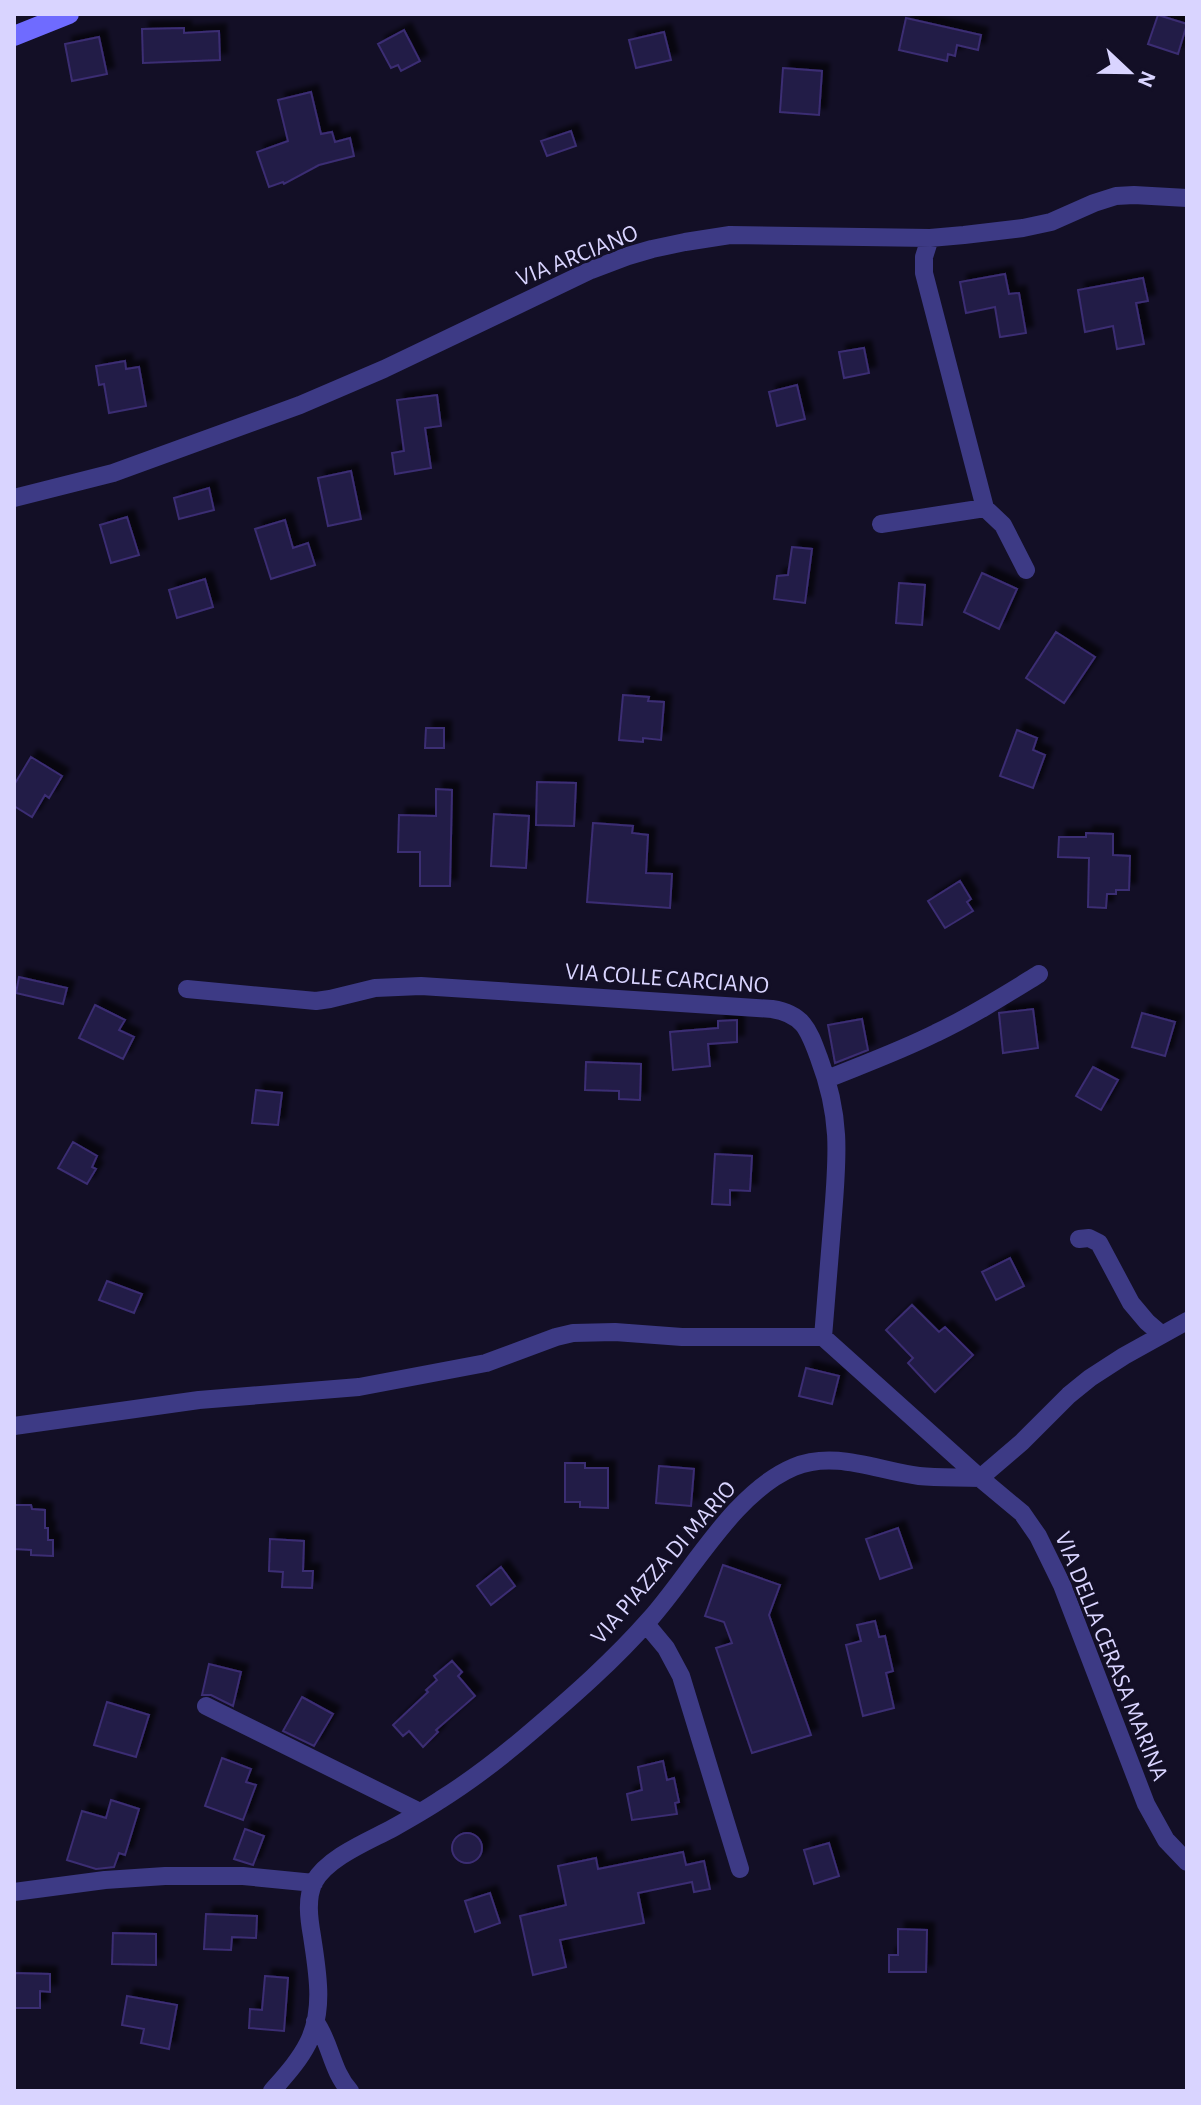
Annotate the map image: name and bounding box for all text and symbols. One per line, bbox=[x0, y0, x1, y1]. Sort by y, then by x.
north arrow bbox=[1089, 32, 1169, 112]
text: N bbox=[1134, 68, 1160, 90]
street label: VIA ARCIANO bbox=[513, 221, 642, 291]
street label: VIA COLLE CARCIANO bbox=[564, 960, 770, 998]
street label: VIA PIAZZA DI MARIO bbox=[587, 1477, 741, 1649]
street label: VIA DELLA CERASA MARINA bbox=[1050, 1529, 1172, 1784]

